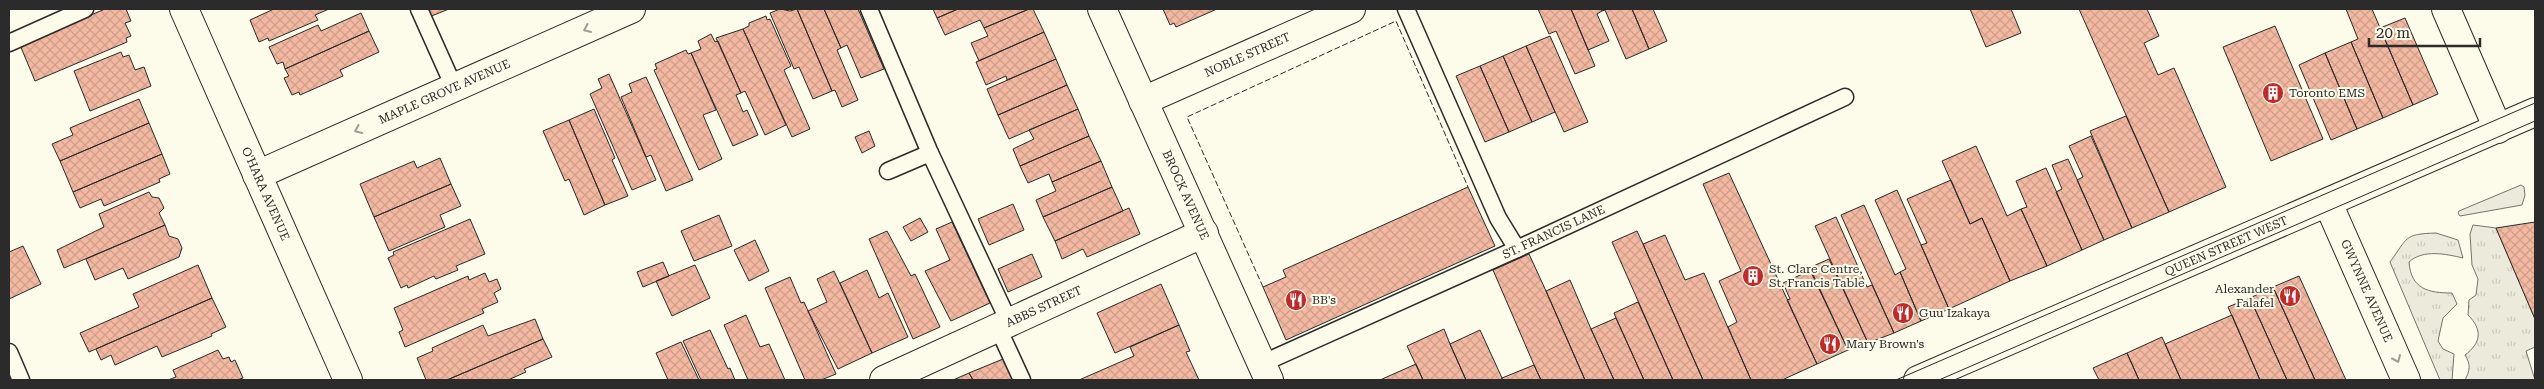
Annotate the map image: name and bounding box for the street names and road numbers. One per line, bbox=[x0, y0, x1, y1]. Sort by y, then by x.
street label: NOBLE STREET bbox=[1202, 30, 1292, 80]
street label: MAPLE GROVE AVENUE bbox=[376, 57, 512, 127]
street label: O'HARA AVENUE bbox=[239, 145, 292, 243]
street label: BROCK AVENUE bbox=[1159, 148, 1212, 242]
street label: ST. FRANCIS LANE bbox=[1500, 202, 1607, 262]
street label: QUEEN STREET WEST bbox=[2163, 213, 2290, 279]
street label: GWYNNE AVENUE bbox=[2338, 237, 2395, 344]
street label: ABBS STREET bbox=[1004, 283, 1084, 330]

